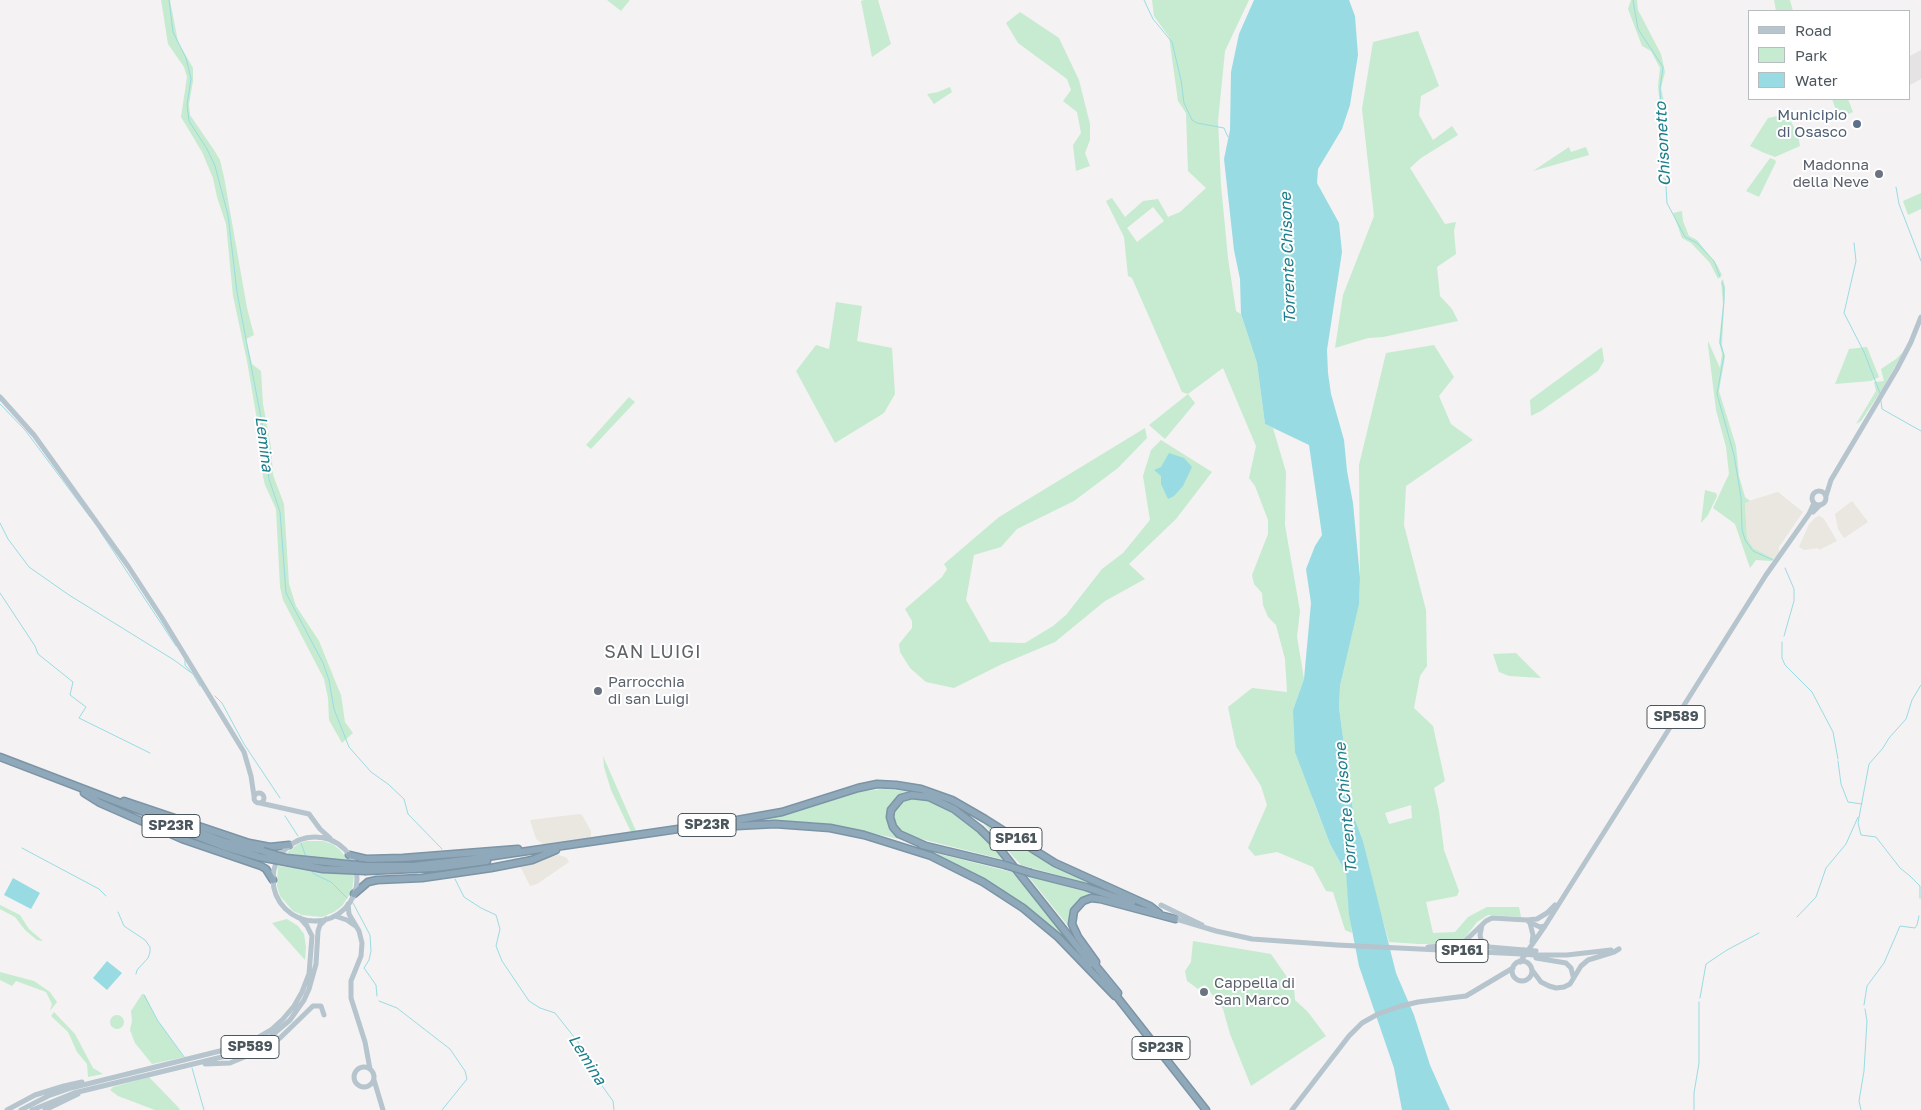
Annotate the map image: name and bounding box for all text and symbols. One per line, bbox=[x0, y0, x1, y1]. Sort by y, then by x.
legend bbox=[1748, 10, 1911, 100]
text: Road bbox=[1795, 21, 1832, 39]
text: Park bbox=[1795, 46, 1827, 64]
text: Water bbox=[1795, 71, 1838, 89]
water label: Chisonetto bbox=[1651, 101, 1675, 187]
place label: Municipio di Osasco bbox=[1777, 106, 1847, 141]
marker: Municipio di Osasco bbox=[1851, 118, 1863, 130]
place label: Madonna della Neve bbox=[1793, 156, 1869, 191]
marker: Madonna della Neve bbox=[1873, 168, 1885, 180]
water label: Torrente Chisone bbox=[1276, 192, 1300, 324]
water label: Lemina bbox=[251, 415, 277, 473]
district label: SAN LUIGI bbox=[603, 641, 703, 663]
place label: Parrocchia di san Luigi bbox=[608, 673, 689, 708]
marker: Parrocchia di san Luigi bbox=[592, 685, 604, 697]
road number: SP589 bbox=[1647, 706, 1705, 729]
water label: Torrente Chisone bbox=[1331, 742, 1361, 874]
road number: SP23R bbox=[142, 814, 200, 838]
road number: SP23R bbox=[678, 814, 736, 836]
road number: SP161 bbox=[990, 828, 1042, 851]
road number: SP161 bbox=[1436, 939, 1488, 962]
place label: Cappella di San Marco bbox=[1214, 974, 1295, 1009]
marker: Cappella di San Marco bbox=[1198, 986, 1210, 998]
water label: Lemina bbox=[564, 1031, 610, 1089]
road number: SP589 bbox=[221, 1036, 279, 1058]
road number: SP23R bbox=[1132, 1036, 1190, 1060]

